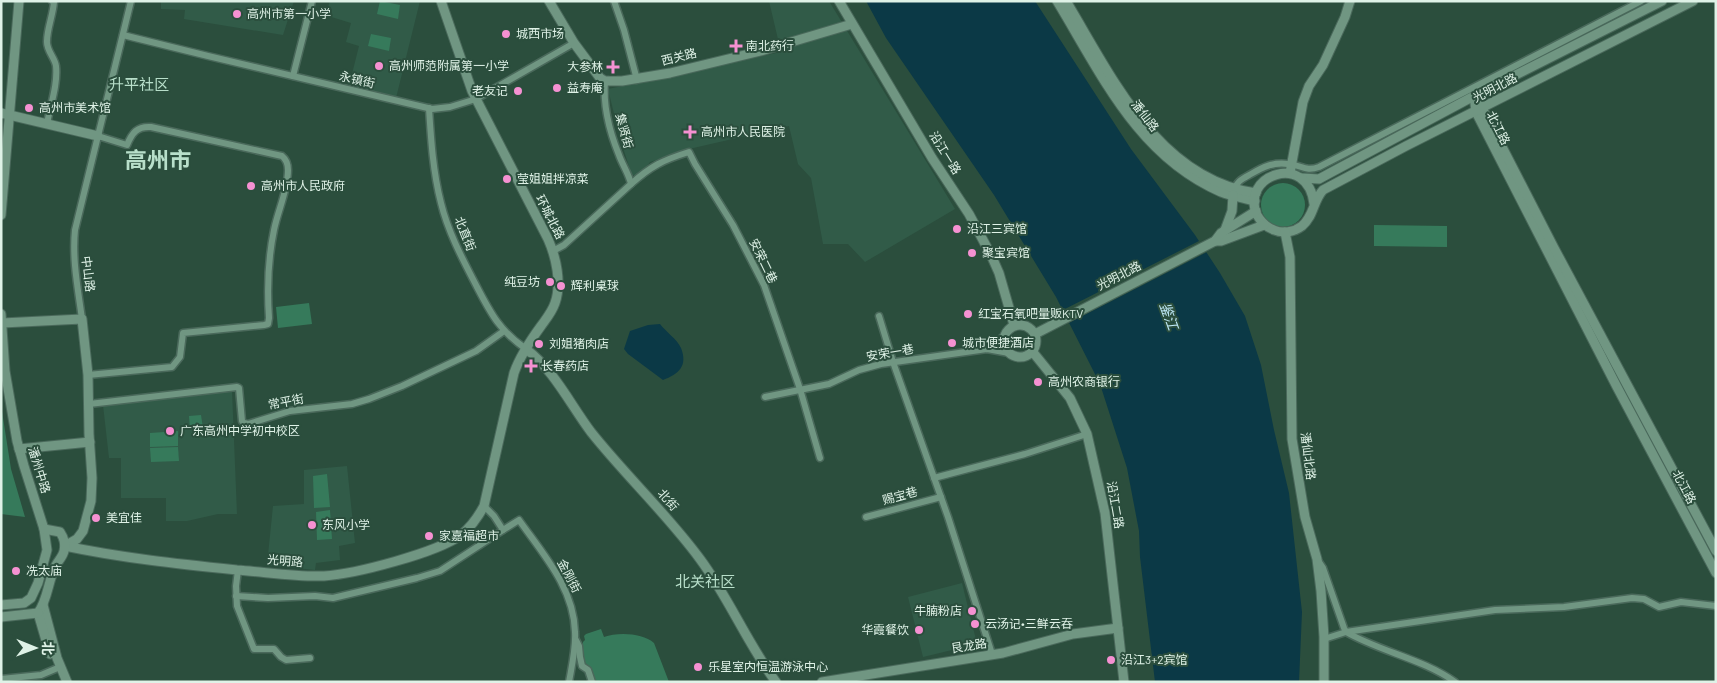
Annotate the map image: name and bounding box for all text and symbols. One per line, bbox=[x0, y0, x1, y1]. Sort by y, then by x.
place label: 高州市第一小学 bbox=[247, 6, 331, 20]
marker: 高州市第一小学 bbox=[231, 8, 243, 20]
place label: 城西市场 bbox=[516, 26, 564, 40]
marker: 城西市场 bbox=[500, 28, 512, 40]
place label: 南北药行 bbox=[746, 38, 794, 52]
marker: 南北药行 bbox=[730, 40, 742, 52]
street label: 西关路 bbox=[660, 45, 698, 67]
place label: 高州师范附属第一小学 bbox=[389, 58, 509, 72]
place label: 大参林 bbox=[567, 59, 603, 73]
marker: 高州师范附属第一小学 bbox=[373, 60, 385, 72]
marker: 大参林 bbox=[607, 61, 619, 73]
street label: 永镇街 bbox=[338, 68, 376, 90]
street label: 光明北路 bbox=[1470, 70, 1519, 104]
district label: 升平社区 bbox=[109, 75, 169, 93]
place label: 益寿庵 bbox=[567, 80, 603, 94]
marker: 益寿庵 bbox=[551, 82, 563, 94]
place label: 老友记 bbox=[472, 83, 508, 97]
marker: 老友记 bbox=[512, 85, 524, 97]
street label: 潘仙路 bbox=[1129, 97, 1162, 134]
place label: 高州市美术馆 bbox=[39, 100, 111, 114]
marker: 高州市美术馆 bbox=[23, 102, 35, 114]
street label: 北江路 bbox=[1484, 108, 1513, 147]
street label: 集贤街 bbox=[614, 112, 636, 150]
place label: 高州市人民医院 bbox=[701, 124, 785, 138]
marker: 高州市人民医院 bbox=[683, 125, 697, 139]
street label: 沿江一路 bbox=[927, 128, 965, 177]
district label: 高州市 bbox=[125, 146, 191, 172]
place label: 莹姐姐拌凉菜 bbox=[517, 171, 589, 185]
marker: 莹姐姐拌凉菜 bbox=[501, 173, 513, 185]
place label: 高州市人民政府 bbox=[261, 178, 345, 192]
marker: 高州市人民政府 bbox=[245, 180, 257, 192]
street label: 环城北路 bbox=[534, 192, 568, 241]
street label: 北直街 bbox=[453, 214, 479, 253]
place label: 沿江三宾馆 bbox=[967, 221, 1027, 235]
marker: 沿江三宾馆 bbox=[951, 223, 963, 235]
street label: 安荣二巷 bbox=[747, 236, 781, 285]
place label: 聚宝宾馆 bbox=[982, 245, 1030, 259]
marker: 聚宝宾馆 bbox=[966, 247, 978, 259]
street label: 中山路 bbox=[80, 255, 98, 293]
street label: 光明北路 bbox=[1094, 258, 1143, 292]
place label: 纯豆坊 bbox=[504, 274, 540, 288]
marker: 纯豆坊 bbox=[544, 276, 556, 288]
place label: 辉利桌球 bbox=[571, 278, 619, 292]
marker: 辉利桌球 bbox=[555, 280, 567, 292]
water label: 鉴江 bbox=[1157, 300, 1183, 334]
place label: 红宝石氧吧量贩KTV bbox=[978, 306, 1083, 320]
marker: 红宝石氧吧量贩KTV bbox=[962, 308, 974, 320]
place label: 城市便捷酒店 bbox=[962, 335, 1034, 349]
place label: 刘姐猪肉店 bbox=[549, 336, 609, 350]
marker: 城市便捷酒店 bbox=[946, 337, 958, 349]
marker: 刘姐猪肉店 bbox=[533, 338, 545, 350]
street label: 安荣一巷 bbox=[865, 341, 915, 363]
place label: 长春药店 bbox=[541, 358, 589, 372]
marker: 长春药店 bbox=[525, 360, 537, 372]
place label: 高州农商银行 bbox=[1048, 374, 1120, 388]
marker: 高州农商银行 bbox=[1032, 376, 1044, 388]
street label: 常平街 bbox=[267, 391, 305, 411]
place label: 广东高州中学初中校区 bbox=[180, 423, 300, 437]
marker: 广东高州中学初中校区 bbox=[164, 425, 176, 437]
street label: 潘仙北路 bbox=[1299, 431, 1319, 481]
street label: 潘州中路 bbox=[26, 445, 54, 495]
street label: 北江路 bbox=[1670, 467, 1700, 506]
street label: 沿江二路 bbox=[1105, 480, 1127, 530]
street label: 赐宝巷 bbox=[881, 484, 919, 506]
street label: 北街 bbox=[656, 486, 682, 513]
place label: 美宜佳 bbox=[106, 510, 142, 524]
marker: 美宜佳 bbox=[90, 512, 102, 524]
place label: 东风小学 bbox=[322, 517, 370, 531]
marker: 东风小学 bbox=[306, 519, 318, 531]
place label: 家嘉福超市 bbox=[439, 528, 499, 542]
marker: 家嘉福超市 bbox=[423, 530, 435, 542]
street label: 光明路 bbox=[267, 551, 304, 569]
street label: 金刚街 bbox=[555, 556, 585, 595]
place label: 冼太庙 bbox=[26, 563, 62, 577]
marker: 冼太庙 bbox=[10, 565, 22, 577]
district label: 北关社区 bbox=[675, 572, 735, 590]
place label: 牛腩粉店 bbox=[914, 603, 962, 617]
marker: 牛腩粉店 bbox=[966, 605, 978, 617]
place label: 云汤记•三鲜云吞 bbox=[985, 616, 1073, 630]
marker: 云汤记•三鲜云吞 bbox=[969, 618, 981, 630]
place label: 华霞餐饮 bbox=[861, 622, 909, 636]
north arrow bbox=[10, 623, 60, 673]
marker: 华霞餐饮 bbox=[913, 624, 925, 636]
street label: 艮龙路 bbox=[950, 635, 988, 655]
text: 北 bbox=[40, 641, 57, 655]
place label: 沿江3+2宾馆 bbox=[1121, 652, 1188, 666]
marker: 沿江3+2宾馆 bbox=[1105, 654, 1117, 666]
place label: 乐星室内恒温游泳中心 bbox=[708, 659, 828, 673]
marker: 乐星室内恒温游泳中心 bbox=[692, 661, 704, 673]

